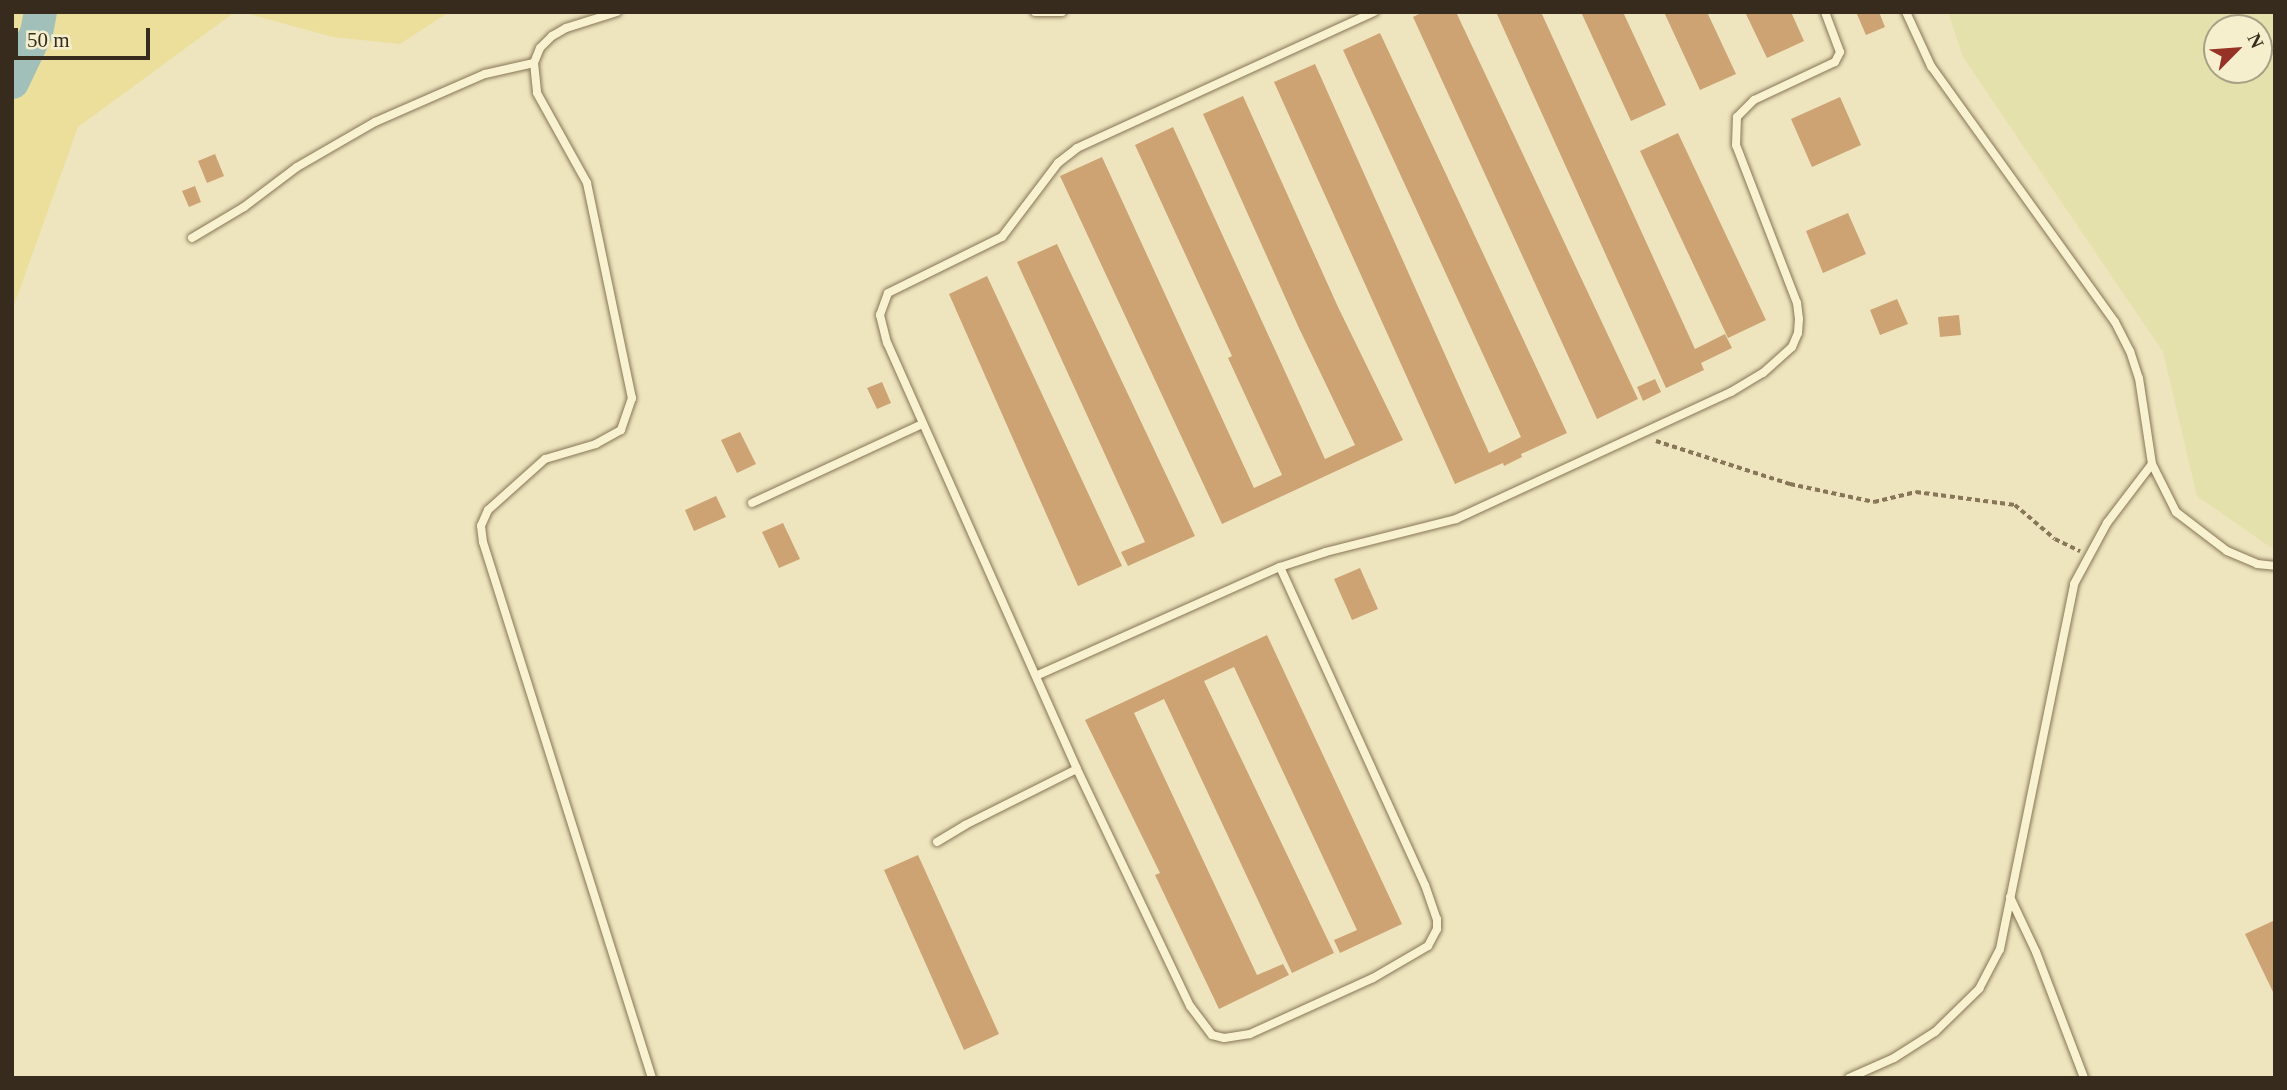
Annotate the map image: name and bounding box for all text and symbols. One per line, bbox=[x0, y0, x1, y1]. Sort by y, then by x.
scale bar bbox=[18, 14, 154, 58]
north arrow bbox=[2203, 14, 2273, 84]
text: 50 m bbox=[27, 28, 70, 52]
text: N bbox=[2243, 30, 2268, 51]

